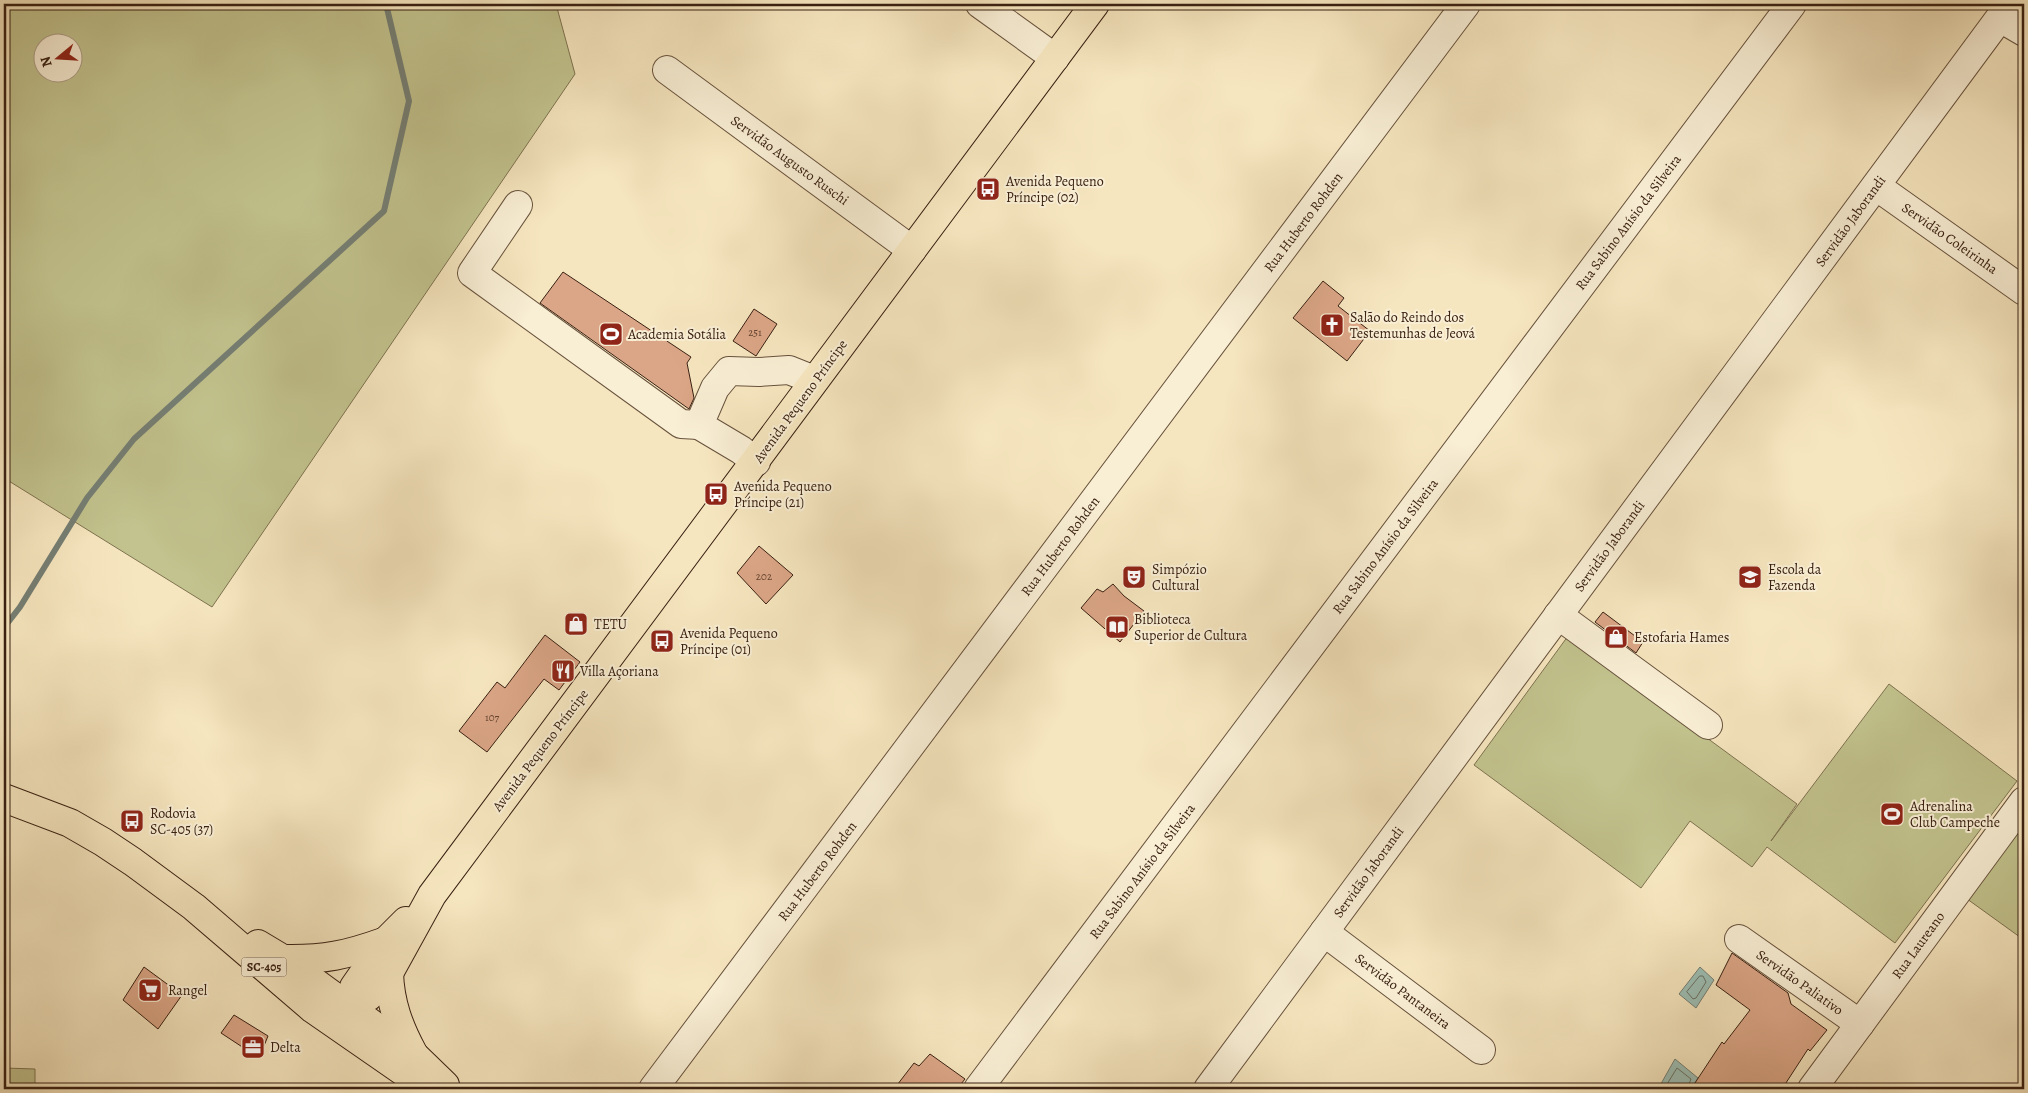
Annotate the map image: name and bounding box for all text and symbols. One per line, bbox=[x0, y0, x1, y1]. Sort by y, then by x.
north arrow bbox=[32, 32, 82, 82]
text: N bbox=[36, 54, 57, 70]
street label: Servidão Augusto Ruschi bbox=[727, 111, 853, 210]
street label: Rua Sabino Anísio da Silveira bbox=[1571, 150, 1686, 294]
street label: Rua Huberto Rohden bbox=[1260, 168, 1347, 276]
place label: Avenida Pequeno Príncipe (02) bbox=[1005, 172, 1104, 207]
street label: Servidão Jaborandi bbox=[1811, 172, 1890, 271]
bus stop icon: Avenida Pequeno Príncipe (02) bbox=[975, 176, 1001, 202]
street label: Servidão Coleirinha bbox=[1898, 198, 2002, 279]
place label: Salão do Reindo dos Testemunhas de Jeová bbox=[1350, 308, 1475, 343]
church icon: Salão do Reindo dos Testemunhas de Jeová bbox=[1319, 312, 1345, 338]
sports icon: Academia Sotália bbox=[598, 321, 624, 347]
place label: Academia Sotália bbox=[627, 325, 727, 344]
house number: 251 bbox=[748, 325, 762, 340]
street label: Avenida Pequeno Príncipe bbox=[748, 336, 852, 468]
street label: Rua Sabino Anísio da Silveira bbox=[1328, 474, 1443, 618]
place label: Avenida Pequeno Príncipe (21) bbox=[733, 477, 832, 512]
bus stop icon: Avenida Pequeno Príncipe (21) bbox=[703, 481, 729, 507]
street label: Rua Huberto Rohden bbox=[1017, 492, 1104, 600]
street label: Servidão Jaborandi bbox=[1570, 497, 1649, 596]
place label: Simpózio Cultural bbox=[1152, 560, 1207, 595]
place label: Escola da Fazenda bbox=[1768, 560, 1822, 595]
theatre icon: Simpózio Cultural bbox=[1121, 564, 1147, 590]
school or university icon: Escola da Fazenda bbox=[1737, 564, 1763, 590]
house number: 202 bbox=[756, 569, 772, 584]
place label: Biblioteca Superior de Cultura bbox=[1134, 610, 1248, 645]
shop icon: TETU bbox=[563, 611, 589, 637]
library icon: Biblioteca Superior de Cultura bbox=[1104, 614, 1130, 640]
place label: TETU bbox=[594, 615, 628, 634]
place label: Avenida Pequeno Príncipe (01) bbox=[679, 624, 778, 659]
shop icon: Estofaria Hames bbox=[1603, 624, 1629, 650]
bus stop icon: Avenida Pequeno Príncipe (01) bbox=[649, 628, 675, 654]
place label: Estofaria Hames bbox=[1634, 628, 1729, 647]
restaurant icon: Villa Açoriana bbox=[550, 658, 576, 684]
place label: Villa Açoriana bbox=[579, 662, 659, 681]
street label: Avenida Pequeno Príncipe bbox=[488, 685, 593, 816]
house number: 107 bbox=[485, 710, 499, 725]
place label: Adrenalina Club Campeche bbox=[1909, 797, 2000, 832]
street label: Rua Sabino Anísio da Silveira bbox=[1085, 799, 1200, 943]
sports icon: Adrenalina Club Campeche bbox=[1879, 801, 1905, 827]
place label: Rodovia SC-405 (37) bbox=[150, 804, 213, 839]
bus stop icon: Rodovia SC-405 (37) bbox=[119, 808, 145, 834]
street label: Rua Huberto Rohden bbox=[774, 817, 861, 925]
street label: Servidão Jaborandi bbox=[1329, 823, 1408, 922]
street label: Rua Laureano bbox=[1888, 908, 1949, 983]
street label: Servidão Paliativo bbox=[1752, 945, 1847, 1020]
street label: Servidão Pantaneira bbox=[1351, 949, 1455, 1034]
road number: SC-405 bbox=[242, 958, 286, 976]
supermarket icon: Rangel bbox=[137, 977, 163, 1003]
place label: Rangel bbox=[168, 981, 208, 1000]
office icon: Delta bbox=[240, 1034, 266, 1060]
place label: Delta bbox=[270, 1038, 301, 1057]

